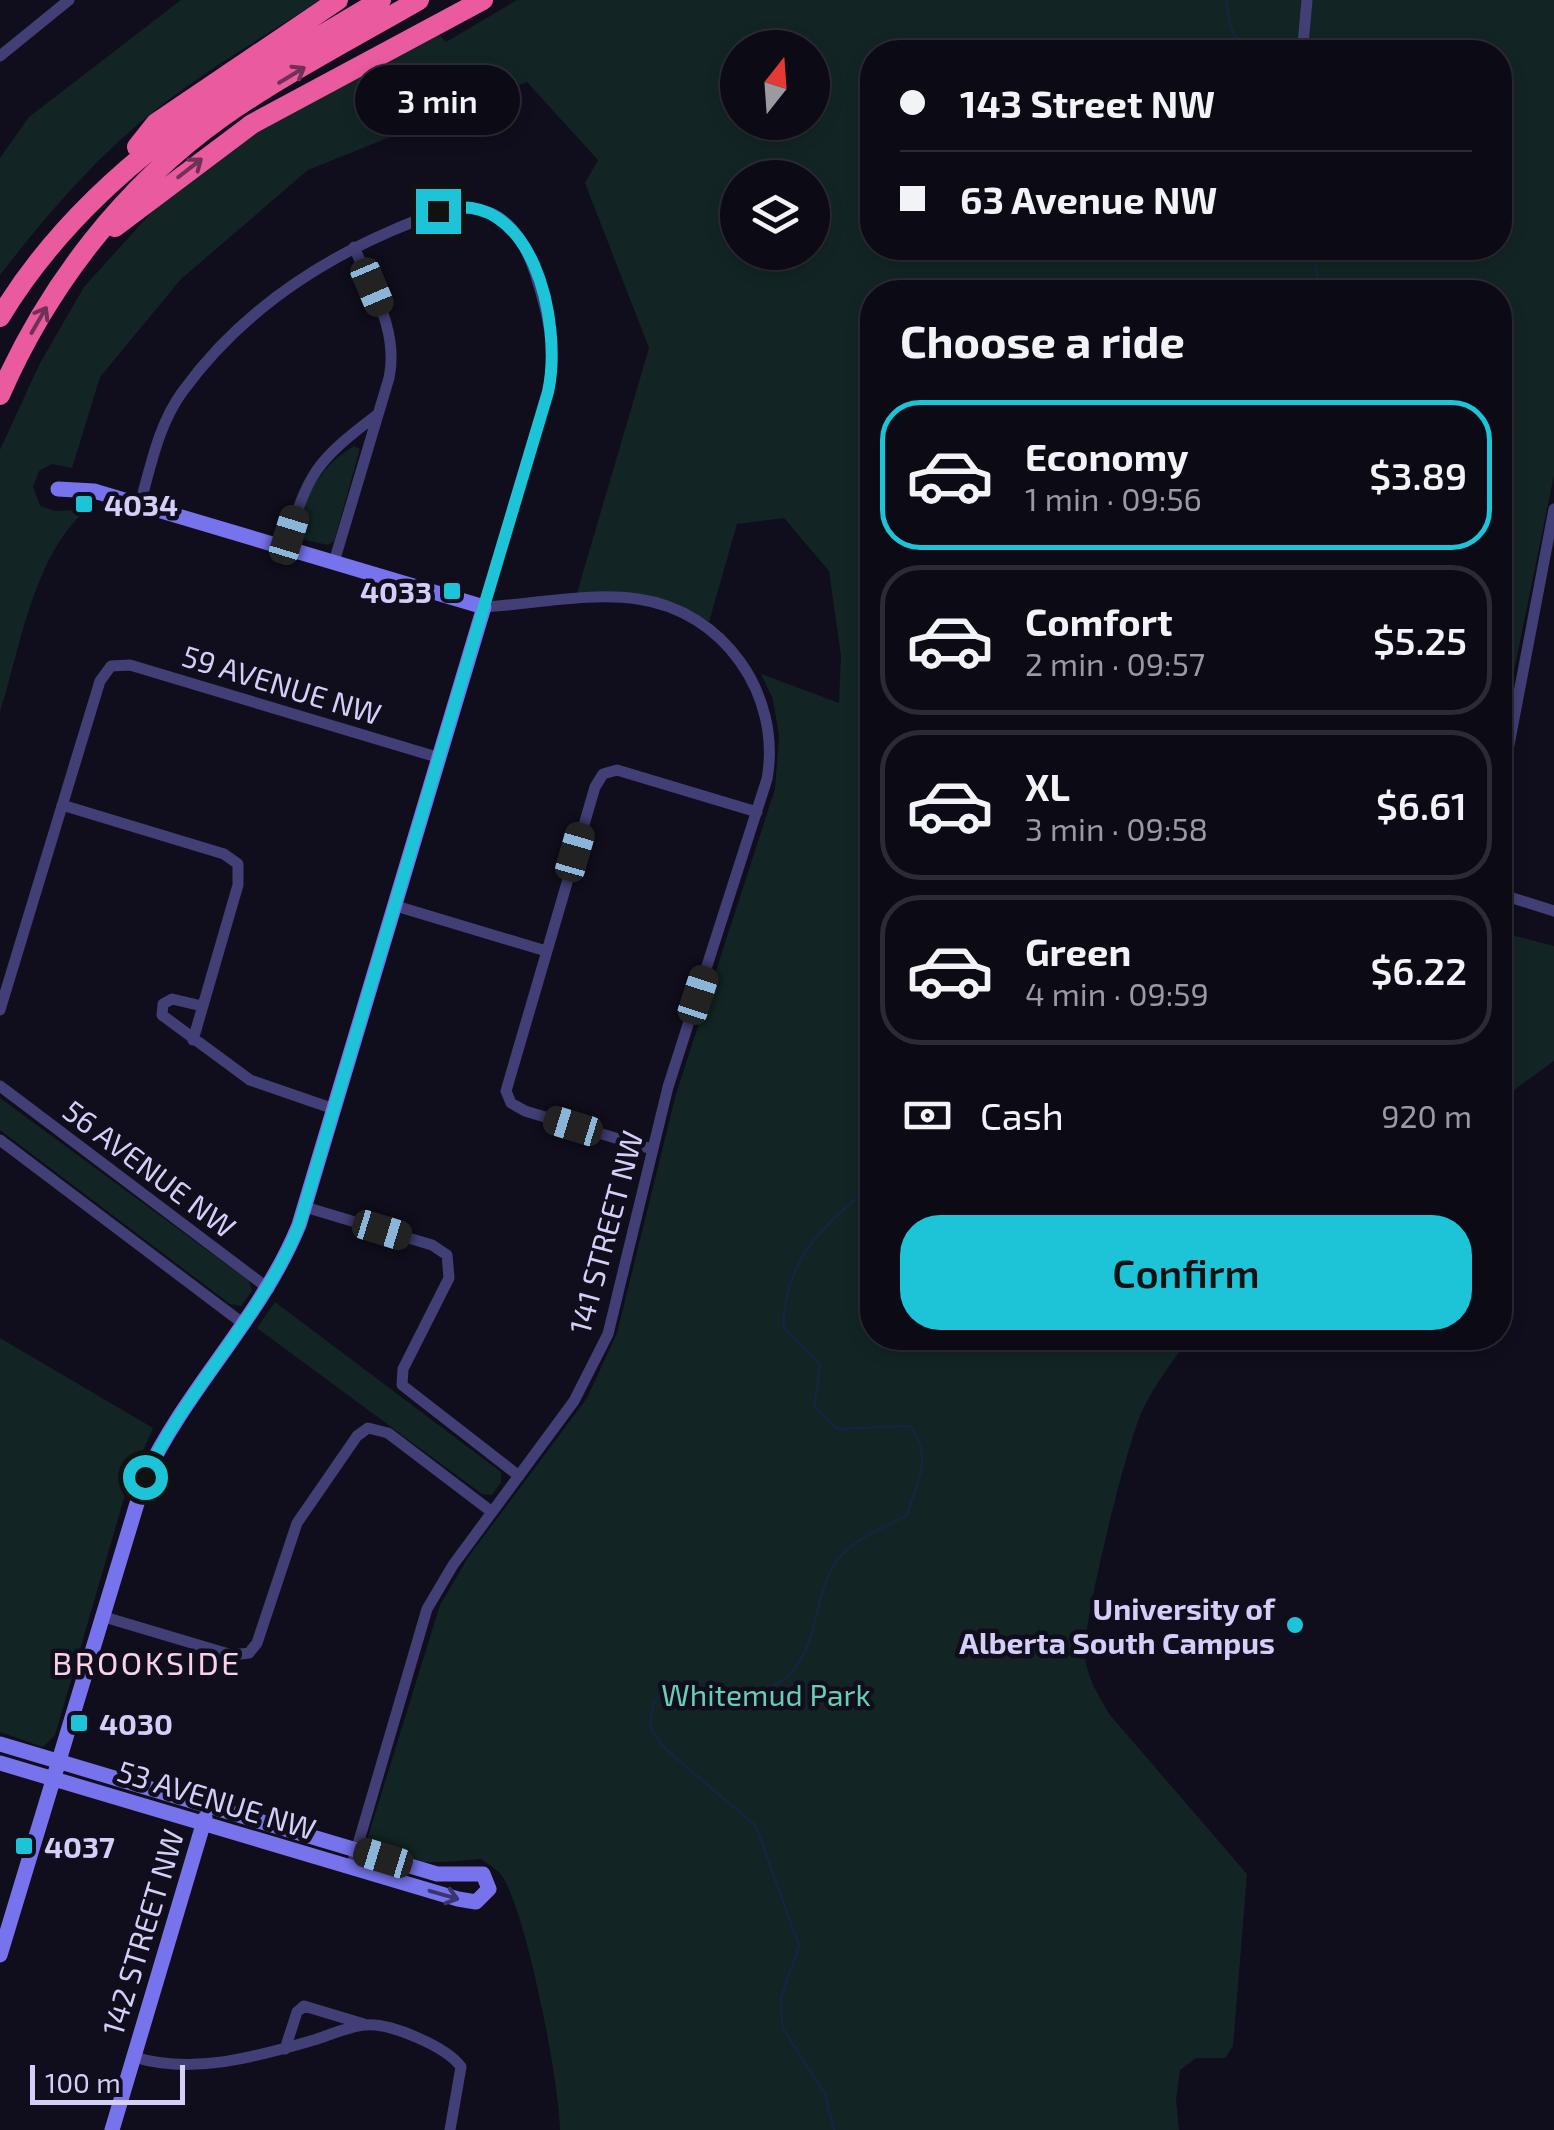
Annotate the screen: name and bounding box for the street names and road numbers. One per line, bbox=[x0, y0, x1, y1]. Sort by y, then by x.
street label: 59 AVENUE NW bbox=[178, 637, 386, 731]
street label: 56 AVENUE NW bbox=[57, 1092, 243, 1244]
street label: 141 STREET NW bbox=[561, 1127, 649, 1337]
street label: 53 AVENUE NW bbox=[113, 1752, 321, 1846]
street label: 142 STREET NW bbox=[94, 1825, 190, 2039]

